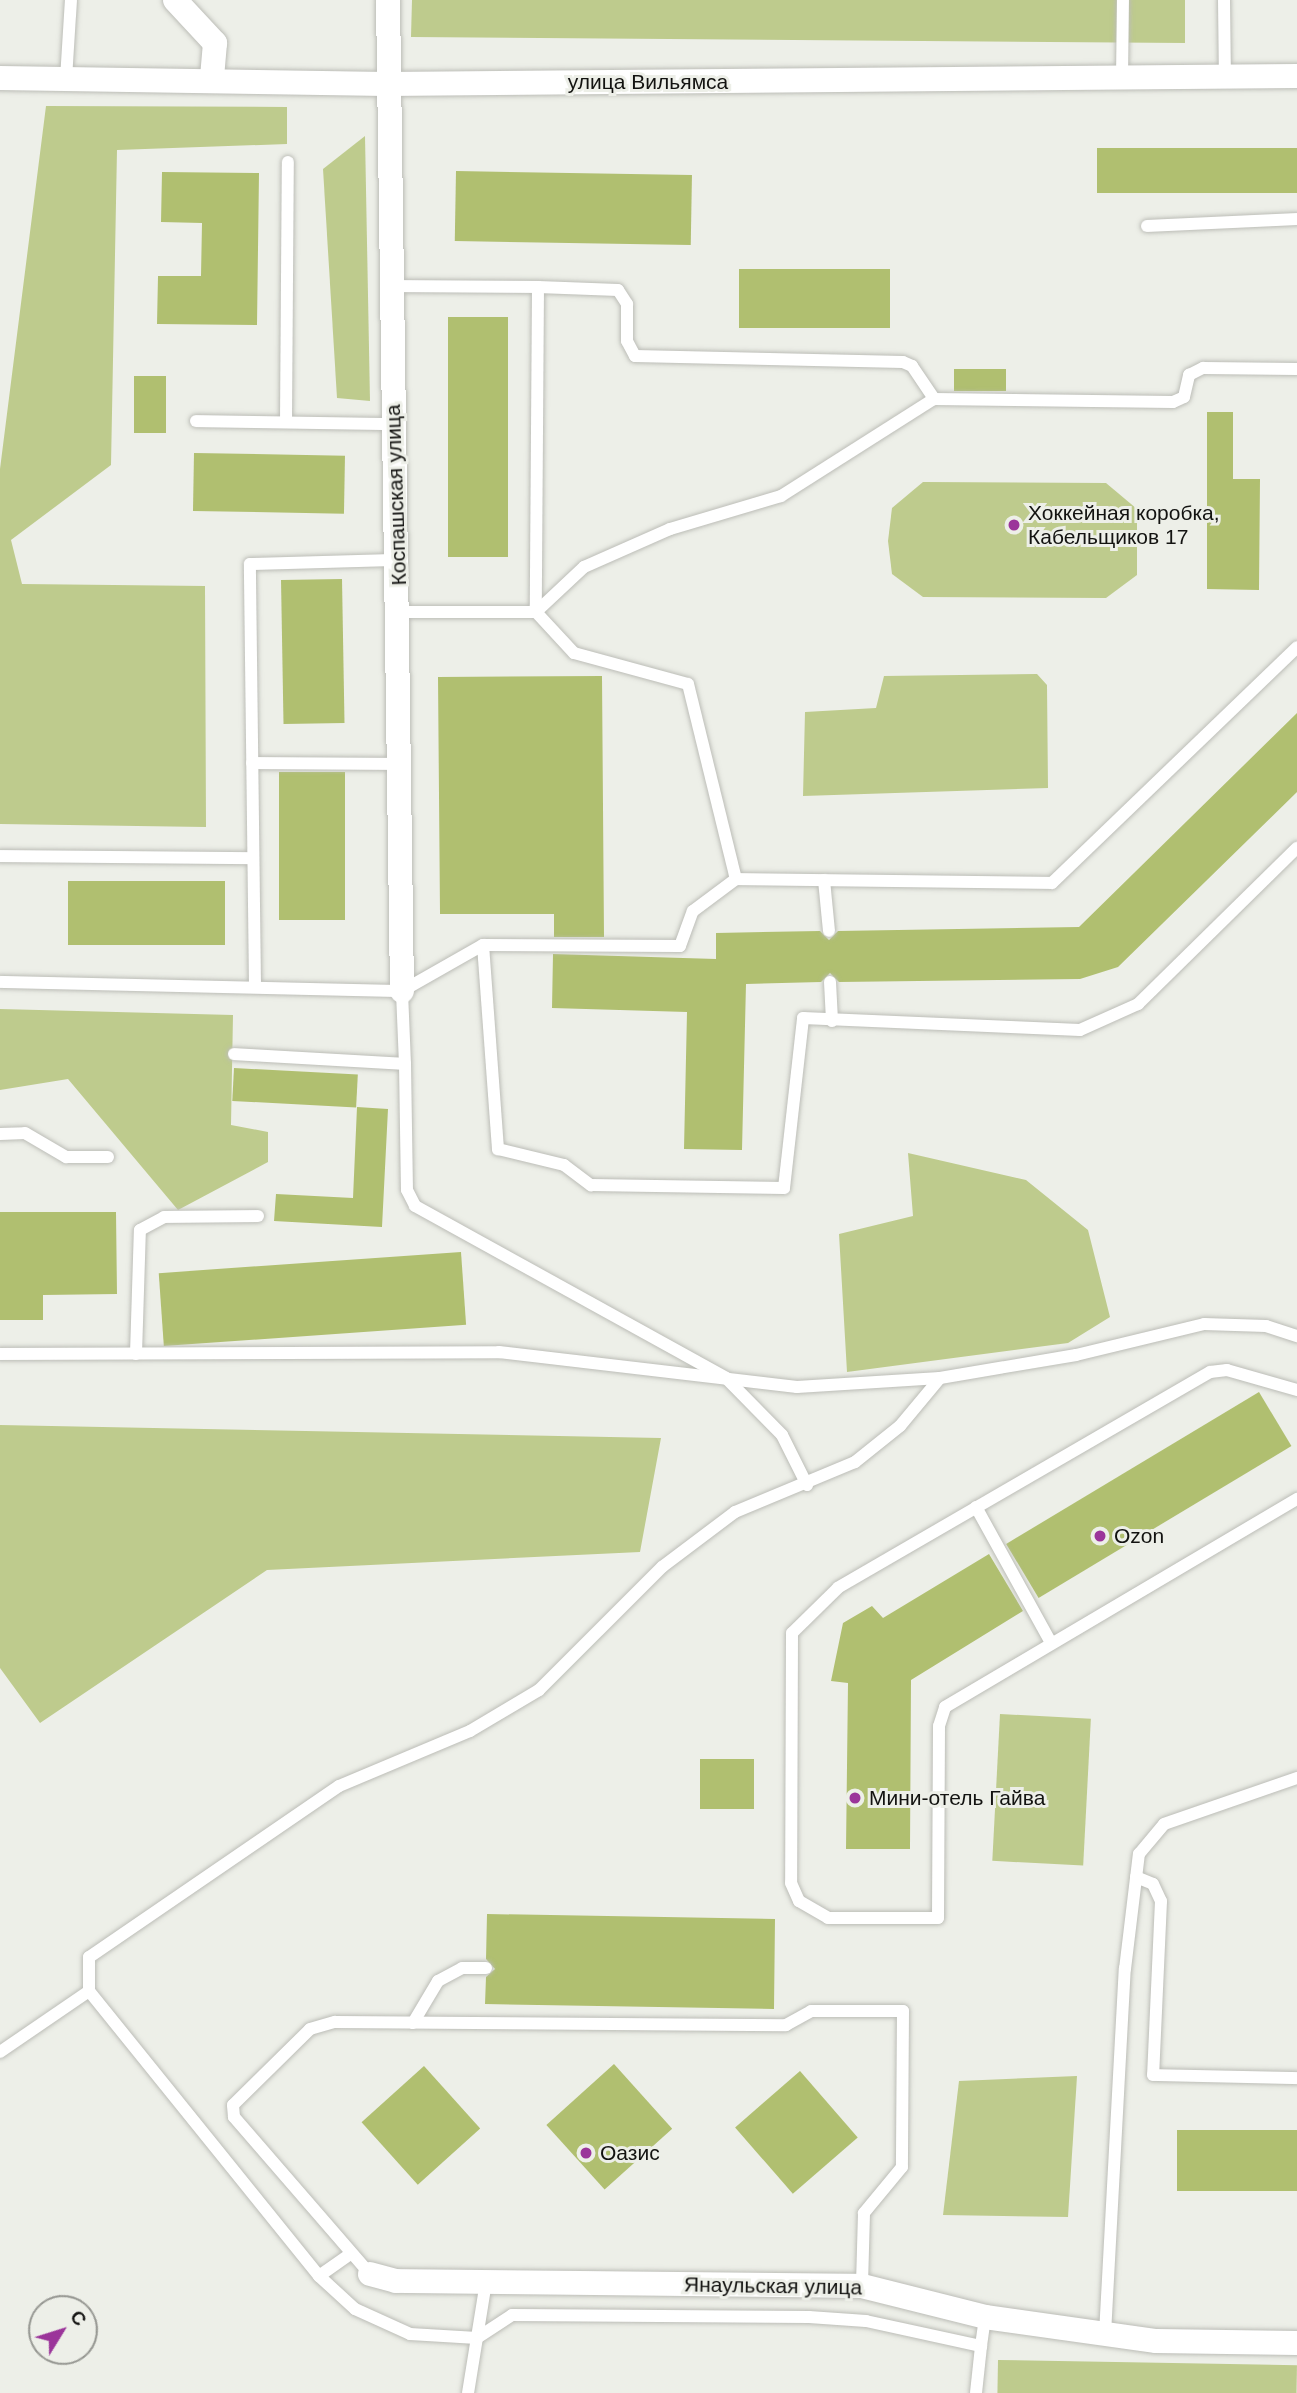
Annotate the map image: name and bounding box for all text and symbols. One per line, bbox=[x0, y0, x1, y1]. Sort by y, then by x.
street label: улица Вильямса bbox=[568, 69, 728, 95]
street label: Коспашская улица bbox=[380, 404, 412, 586]
place label: Хоккейная коробка, Кабельщиков 17 bbox=[1028, 500, 1220, 550]
marker: Хоккейная коробка, Кабельщиков 17 bbox=[1006, 517, 1022, 533]
place label: Ozon bbox=[1114, 1523, 1164, 1549]
marker: Ozon bbox=[1092, 1528, 1108, 1544]
place label: Мини-отель Гайва bbox=[869, 1785, 1045, 1811]
marker: Мини-отель Гайва bbox=[847, 1790, 863, 1806]
place label: Оазис bbox=[600, 2140, 660, 2166]
marker: Оазис bbox=[578, 2145, 594, 2161]
street label: Янаульская улица bbox=[684, 2272, 862, 2300]
north arrow bbox=[28, 2295, 98, 2365]
text: С bbox=[66, 2306, 91, 2330]

